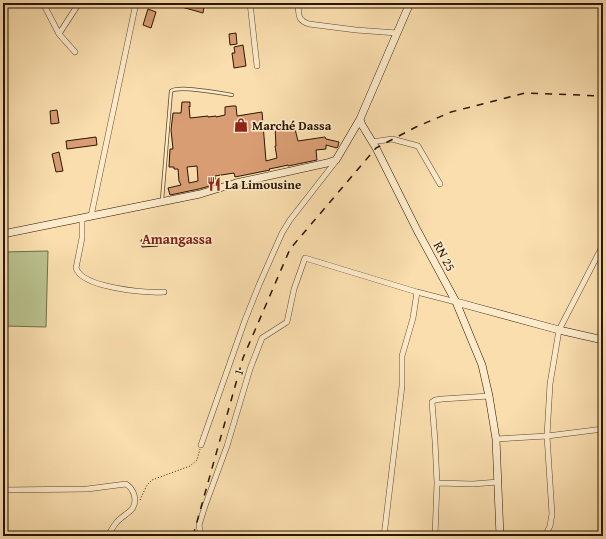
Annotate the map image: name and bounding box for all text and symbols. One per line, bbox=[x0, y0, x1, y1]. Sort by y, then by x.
place label: Marché Dassa bbox=[252, 116, 332, 135]
shop icon: Marché Dassa bbox=[233, 117, 249, 133]
place label: La Limousine bbox=[225, 175, 301, 194]
restaurant icon: La Limousine bbox=[206, 176, 222, 192]
district label: Amangassa bbox=[142, 229, 213, 249]
street label: RN 25 bbox=[429, 238, 460, 275]
street label: 1 bbox=[228, 366, 248, 378]

